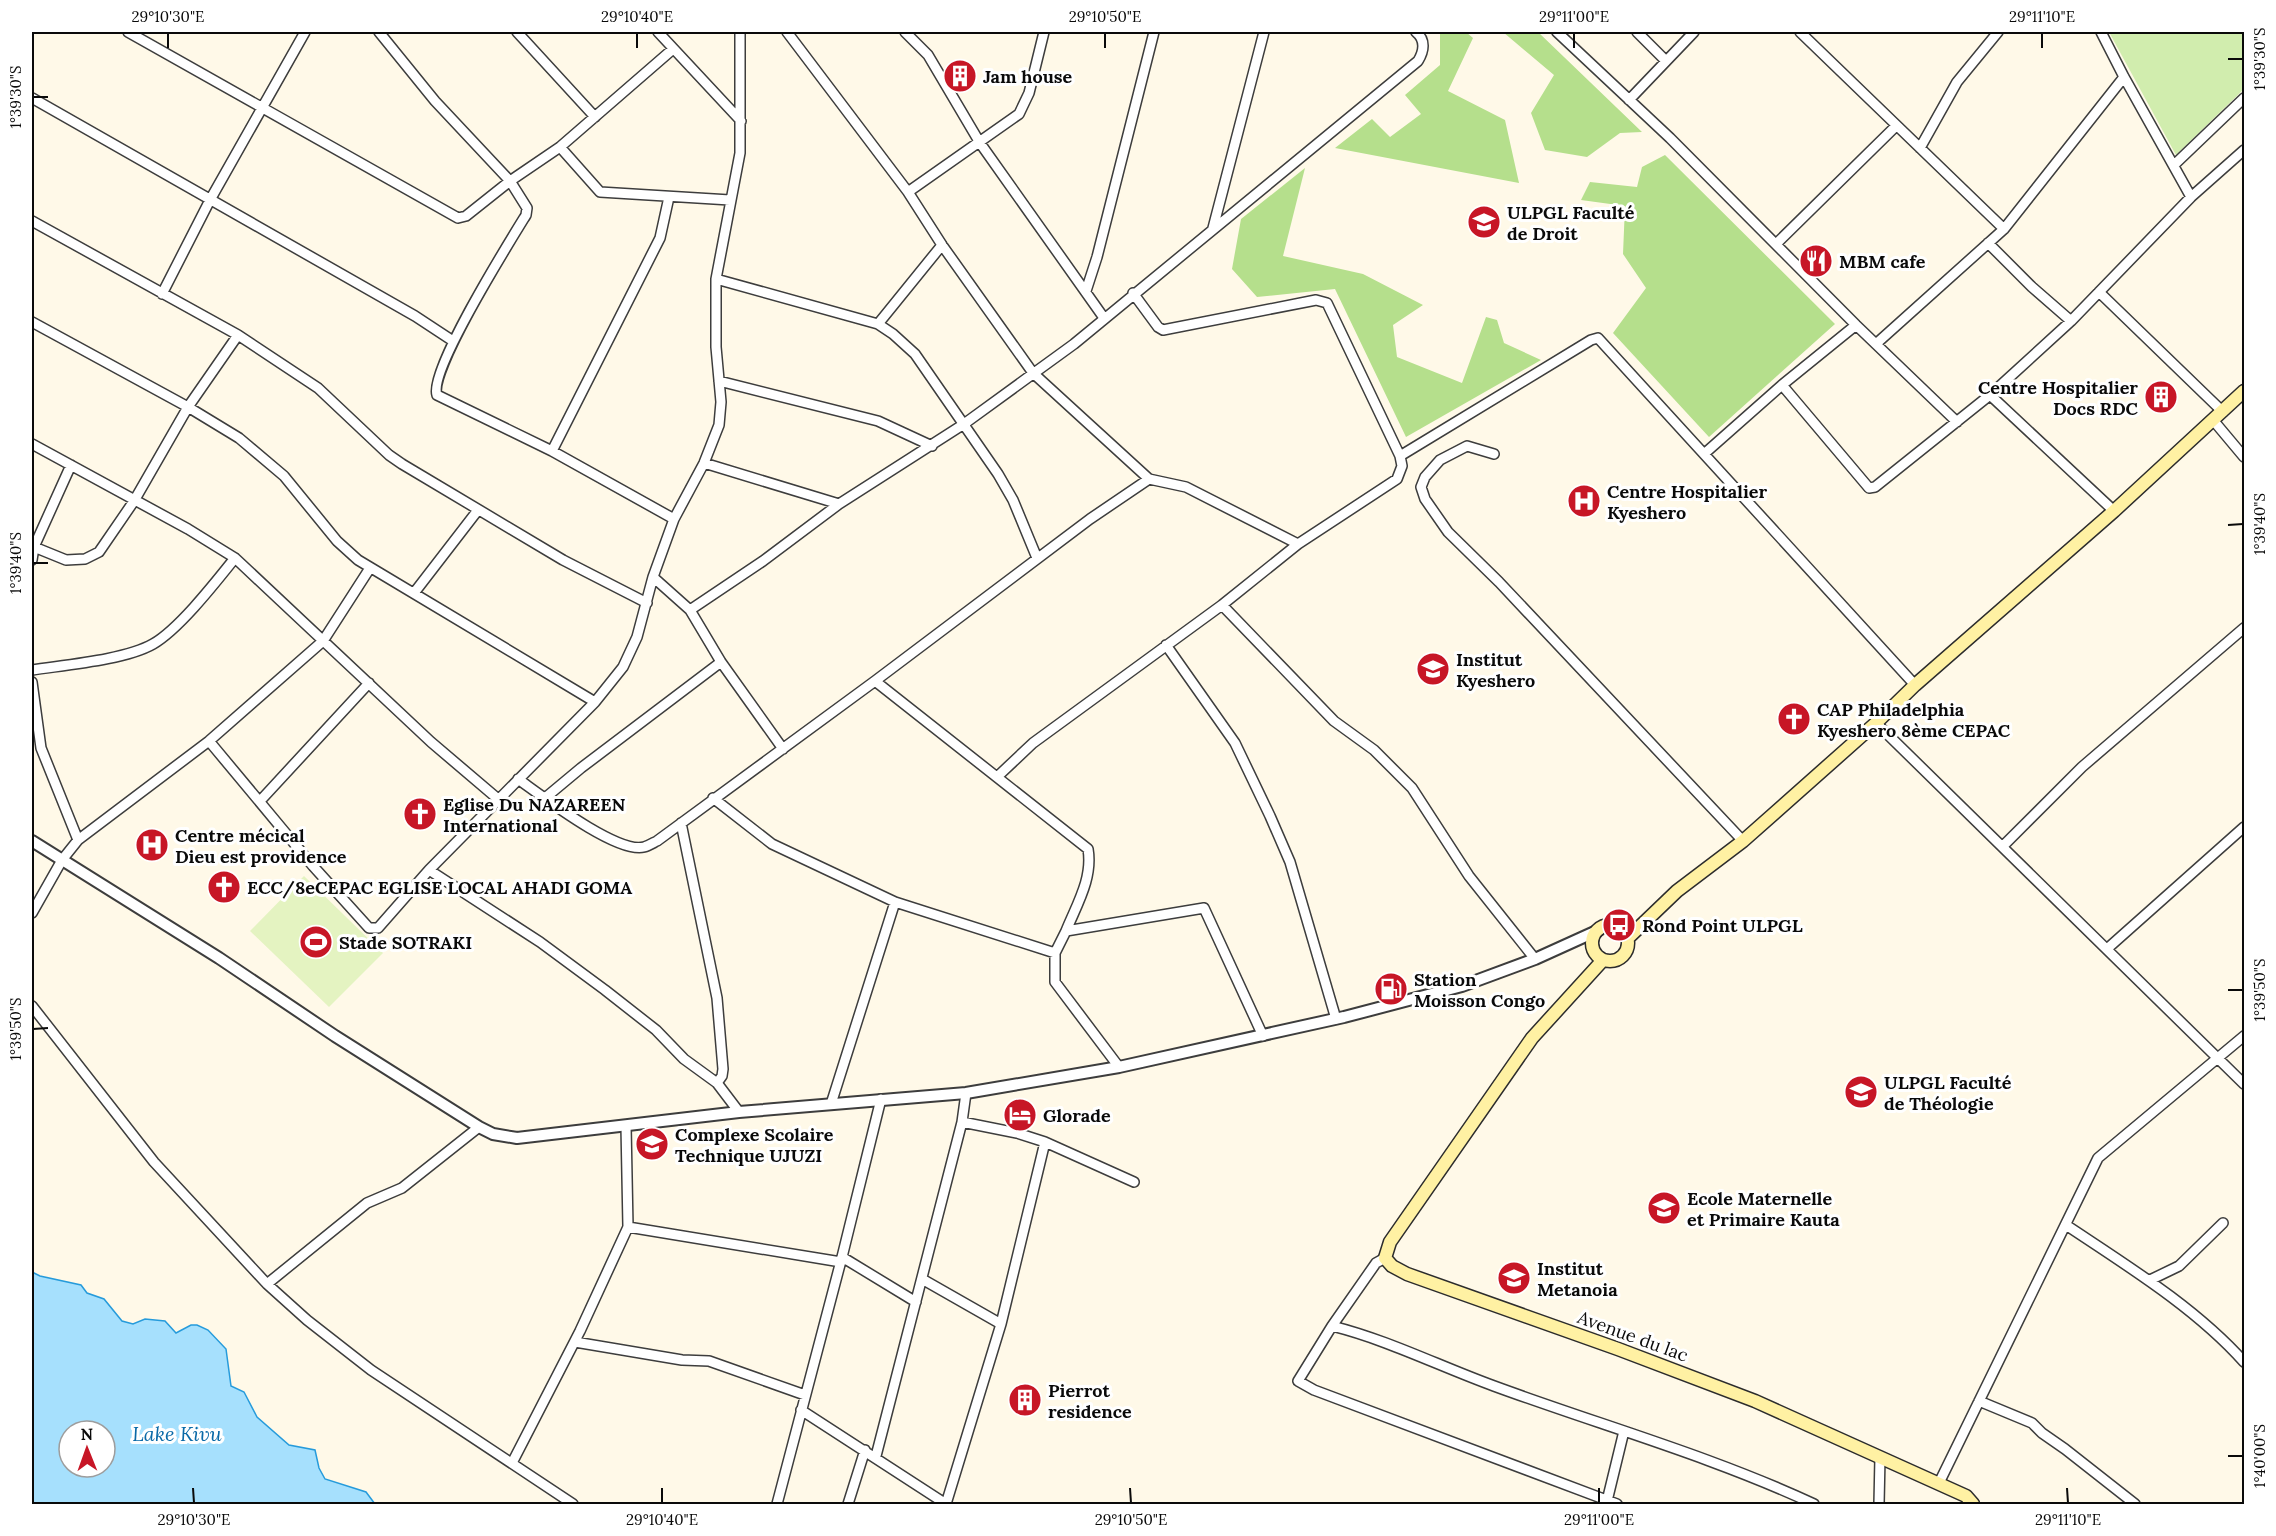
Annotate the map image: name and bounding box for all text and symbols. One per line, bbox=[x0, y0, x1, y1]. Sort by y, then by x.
text: 29°10'30"E bbox=[132, 7, 204, 26]
text: 29°10'40"E bbox=[601, 7, 673, 26]
text: 29°10'50"E bbox=[1069, 7, 1141, 26]
text: 29°11'00"E bbox=[1539, 7, 1609, 26]
text: 29°11'10"E bbox=[2009, 7, 2075, 26]
text: 1°39'30"S bbox=[2250, 27, 2269, 91]
building icon: Jam house bbox=[942, 58, 978, 94]
text: 1°39'30"S bbox=[6, 65, 25, 129]
place label: Jam house bbox=[983, 65, 1073, 88]
place label: ULPGL Faculté de Droit bbox=[1507, 201, 1635, 245]
school or university icon: ULPGL Faculté de Droit bbox=[1466, 204, 1502, 240]
restaurant icon: MBM cafe bbox=[1798, 243, 1834, 279]
place label: MBM cafe bbox=[1839, 250, 1926, 273]
place label: Centre Hospitalier Docs RDC bbox=[1978, 376, 2139, 420]
building icon: Centre Hospitalier Docs RDC bbox=[2143, 379, 2179, 415]
place label: Centre Hospitalier Kyeshero bbox=[1607, 480, 1767, 524]
hospital icon: Centre Hospitalier Kyeshero bbox=[1566, 483, 1602, 519]
text: 1°39'40"S bbox=[2250, 493, 2269, 555]
text: 1°39'40"S bbox=[6, 532, 25, 594]
place label: Institut Kyeshero bbox=[1456, 648, 1535, 692]
school or university icon: Institut Kyeshero bbox=[1415, 651, 1451, 687]
place label: CAP Philadelphia Kyeshero 8ème CEPAC bbox=[1817, 698, 2011, 742]
church icon: CAP Philadelphia Kyeshero 8ème CEPAC bbox=[1776, 701, 1812, 737]
place label: Eglise Du NAZAREEN International bbox=[443, 793, 626, 837]
church icon: Eglise Du NAZAREEN International bbox=[402, 796, 438, 832]
place label: Centre mécical Dieu est providence bbox=[175, 824, 347, 868]
hospital icon: Centre mécical Dieu est providence bbox=[134, 827, 170, 863]
church icon: ECC/8eCEPAC EGLISE LOCAL AHADI GOMA bbox=[206, 869, 242, 905]
place label: ECC/8eCEPAC EGLISE LOCAL AHADI GOMA bbox=[247, 876, 632, 899]
bus stop icon: Rond Point ULPGL bbox=[1601, 907, 1637, 943]
place label: Rond Point ULPGL bbox=[1642, 914, 1803, 937]
sports icon: Stade SOTRAKI bbox=[298, 924, 334, 960]
place label: Stade SOTRAKI bbox=[339, 931, 472, 954]
text: 1°39'50"S bbox=[2250, 959, 2269, 1021]
place label: Station Moisson Congo bbox=[1414, 968, 1545, 1012]
fuel station icon: Station Moisson Congo bbox=[1373, 971, 1409, 1007]
text: 1°39'50"S bbox=[6, 998, 25, 1060]
place label: ULPGL Faculté de Théologie bbox=[1884, 1071, 2012, 1115]
school or university icon: ULPGL Faculté de Théologie bbox=[1843, 1074, 1879, 1110]
hotel icon: Glorade bbox=[1002, 1097, 1038, 1133]
place label: Glorade bbox=[1043, 1104, 1111, 1127]
place label: Complexe Scolaire Technique UJUZI bbox=[675, 1123, 834, 1167]
school or university icon: Complexe Scolaire Technique UJUZI bbox=[634, 1126, 670, 1162]
place label: Ecole Maternelle et Primaire Kauta bbox=[1687, 1187, 1840, 1231]
school or university icon: Ecole Maternelle et Primaire Kauta bbox=[1646, 1190, 1682, 1226]
place label: Institut Metanoia bbox=[1537, 1257, 1618, 1301]
school or university icon: Institut Metanoia bbox=[1496, 1260, 1532, 1296]
street label: Avenue du lac bbox=[1574, 1305, 1691, 1367]
place label: Pierrot residence bbox=[1048, 1379, 1132, 1423]
building icon: Pierrot residence bbox=[1007, 1382, 1043, 1418]
north arrow bbox=[57, 1419, 117, 1479]
water label: Lake Kivu bbox=[132, 1421, 222, 1446]
text: N bbox=[80, 1424, 93, 1444]
text: 1°40'00"S bbox=[2250, 1424, 2269, 1488]
text: 29°10'30"E bbox=[158, 1510, 230, 1529]
text: 29°10'40"E bbox=[626, 1510, 698, 1529]
text: 29°10'50"E bbox=[1095, 1510, 1167, 1529]
text: 29°11'00"E bbox=[1564, 1510, 1634, 1529]
text: 29°11'10"E bbox=[2035, 1510, 2101, 1529]

